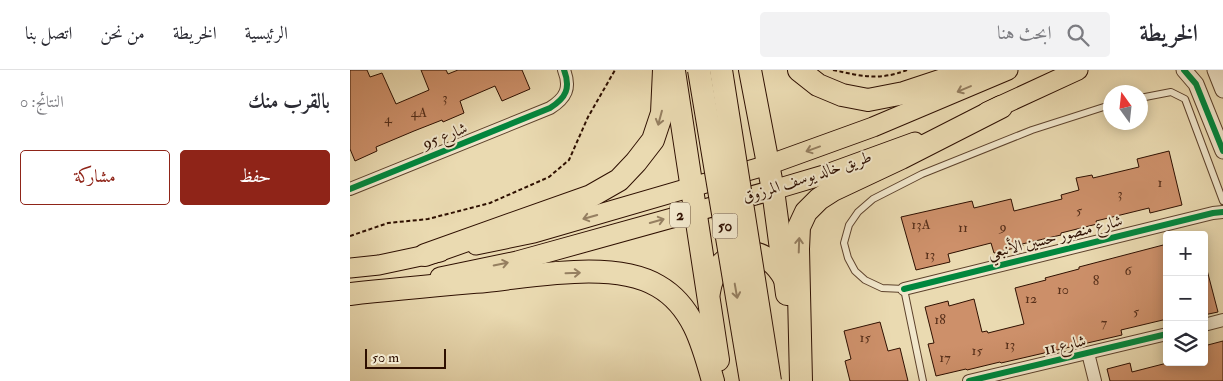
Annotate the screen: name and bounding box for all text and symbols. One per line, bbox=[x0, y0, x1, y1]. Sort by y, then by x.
search box bbox=[760, 12, 1110, 57]
text: الخريطة bbox=[1140, 18, 1198, 49]
text: ابحث هنا bbox=[997, 21, 1052, 45]
icon: search bbox=[1064, 21, 1092, 49]
text: اتصل بنا bbox=[25, 22, 72, 45]
text: من نحن bbox=[100, 22, 145, 45]
text: الخريطة bbox=[173, 22, 217, 45]
text: الرئيسية bbox=[245, 22, 288, 45]
one-way arrow bbox=[957, 85, 972, 94]
north arrow bbox=[1103, 85, 1148, 130]
text: بالقرب منك bbox=[248, 88, 330, 115]
house number: 3 bbox=[442, 89, 448, 106]
text: النتائج: 0 bbox=[20, 92, 64, 112]
house number: 4A bbox=[411, 104, 427, 121]
house number: 4 bbox=[384, 110, 393, 127]
one-way arrow bbox=[654, 110, 664, 126]
street label: شارع 95 bbox=[419, 118, 471, 157]
one-way arrow bbox=[805, 145, 821, 154]
street label: طريق خالد يوسف المرزوق bbox=[740, 147, 874, 207]
button: مشاركة bbox=[20, 150, 170, 205]
button: حفظ bbox=[180, 150, 330, 205]
house number: 1 bbox=[1158, 174, 1163, 191]
house number: 3 bbox=[1117, 185, 1123, 202]
road number: 2 bbox=[670, 202, 690, 228]
house number: 5 bbox=[1076, 202, 1083, 219]
street label: شارع منصور حسين الأنبعي bbox=[985, 209, 1126, 268]
one-way arrow bbox=[583, 213, 599, 222]
road number: 50 bbox=[712, 214, 738, 238]
one-way arrow bbox=[649, 216, 665, 225]
house number: 13A bbox=[911, 216, 931, 233]
house number: 9 bbox=[998, 218, 1007, 235]
house number: 11 bbox=[958, 219, 968, 236]
map controls bbox=[1163, 231, 1208, 366]
button: + bbox=[1163, 231, 1208, 276]
one-way arrow bbox=[794, 237, 803, 253]
house number: 13 bbox=[925, 246, 935, 263]
one-way arrow bbox=[493, 259, 509, 269]
house number: 6 bbox=[1124, 262, 1132, 279]
one-way arrow bbox=[564, 268, 580, 277]
house number: 8 bbox=[1093, 272, 1100, 289]
button: − bbox=[1163, 276, 1208, 321]
house number: 10 bbox=[1057, 281, 1069, 298]
one-way arrow bbox=[731, 282, 741, 298]
house number: 12 bbox=[1025, 290, 1037, 307]
house number: 5 bbox=[1133, 303, 1140, 320]
house number: 18 bbox=[934, 311, 946, 328]
house number: 7 bbox=[1101, 314, 1108, 331]
button: layers bbox=[1163, 321, 1208, 366]
house number: 15 bbox=[859, 329, 871, 346]
street label: شارع 11 bbox=[1042, 330, 1089, 362]
house number: 13 bbox=[1005, 336, 1015, 353]
house number: 15 bbox=[971, 342, 983, 359]
scale bar bbox=[365, 346, 446, 369]
text: 50 m bbox=[372, 349, 399, 366]
house number: 17 bbox=[939, 349, 951, 366]

